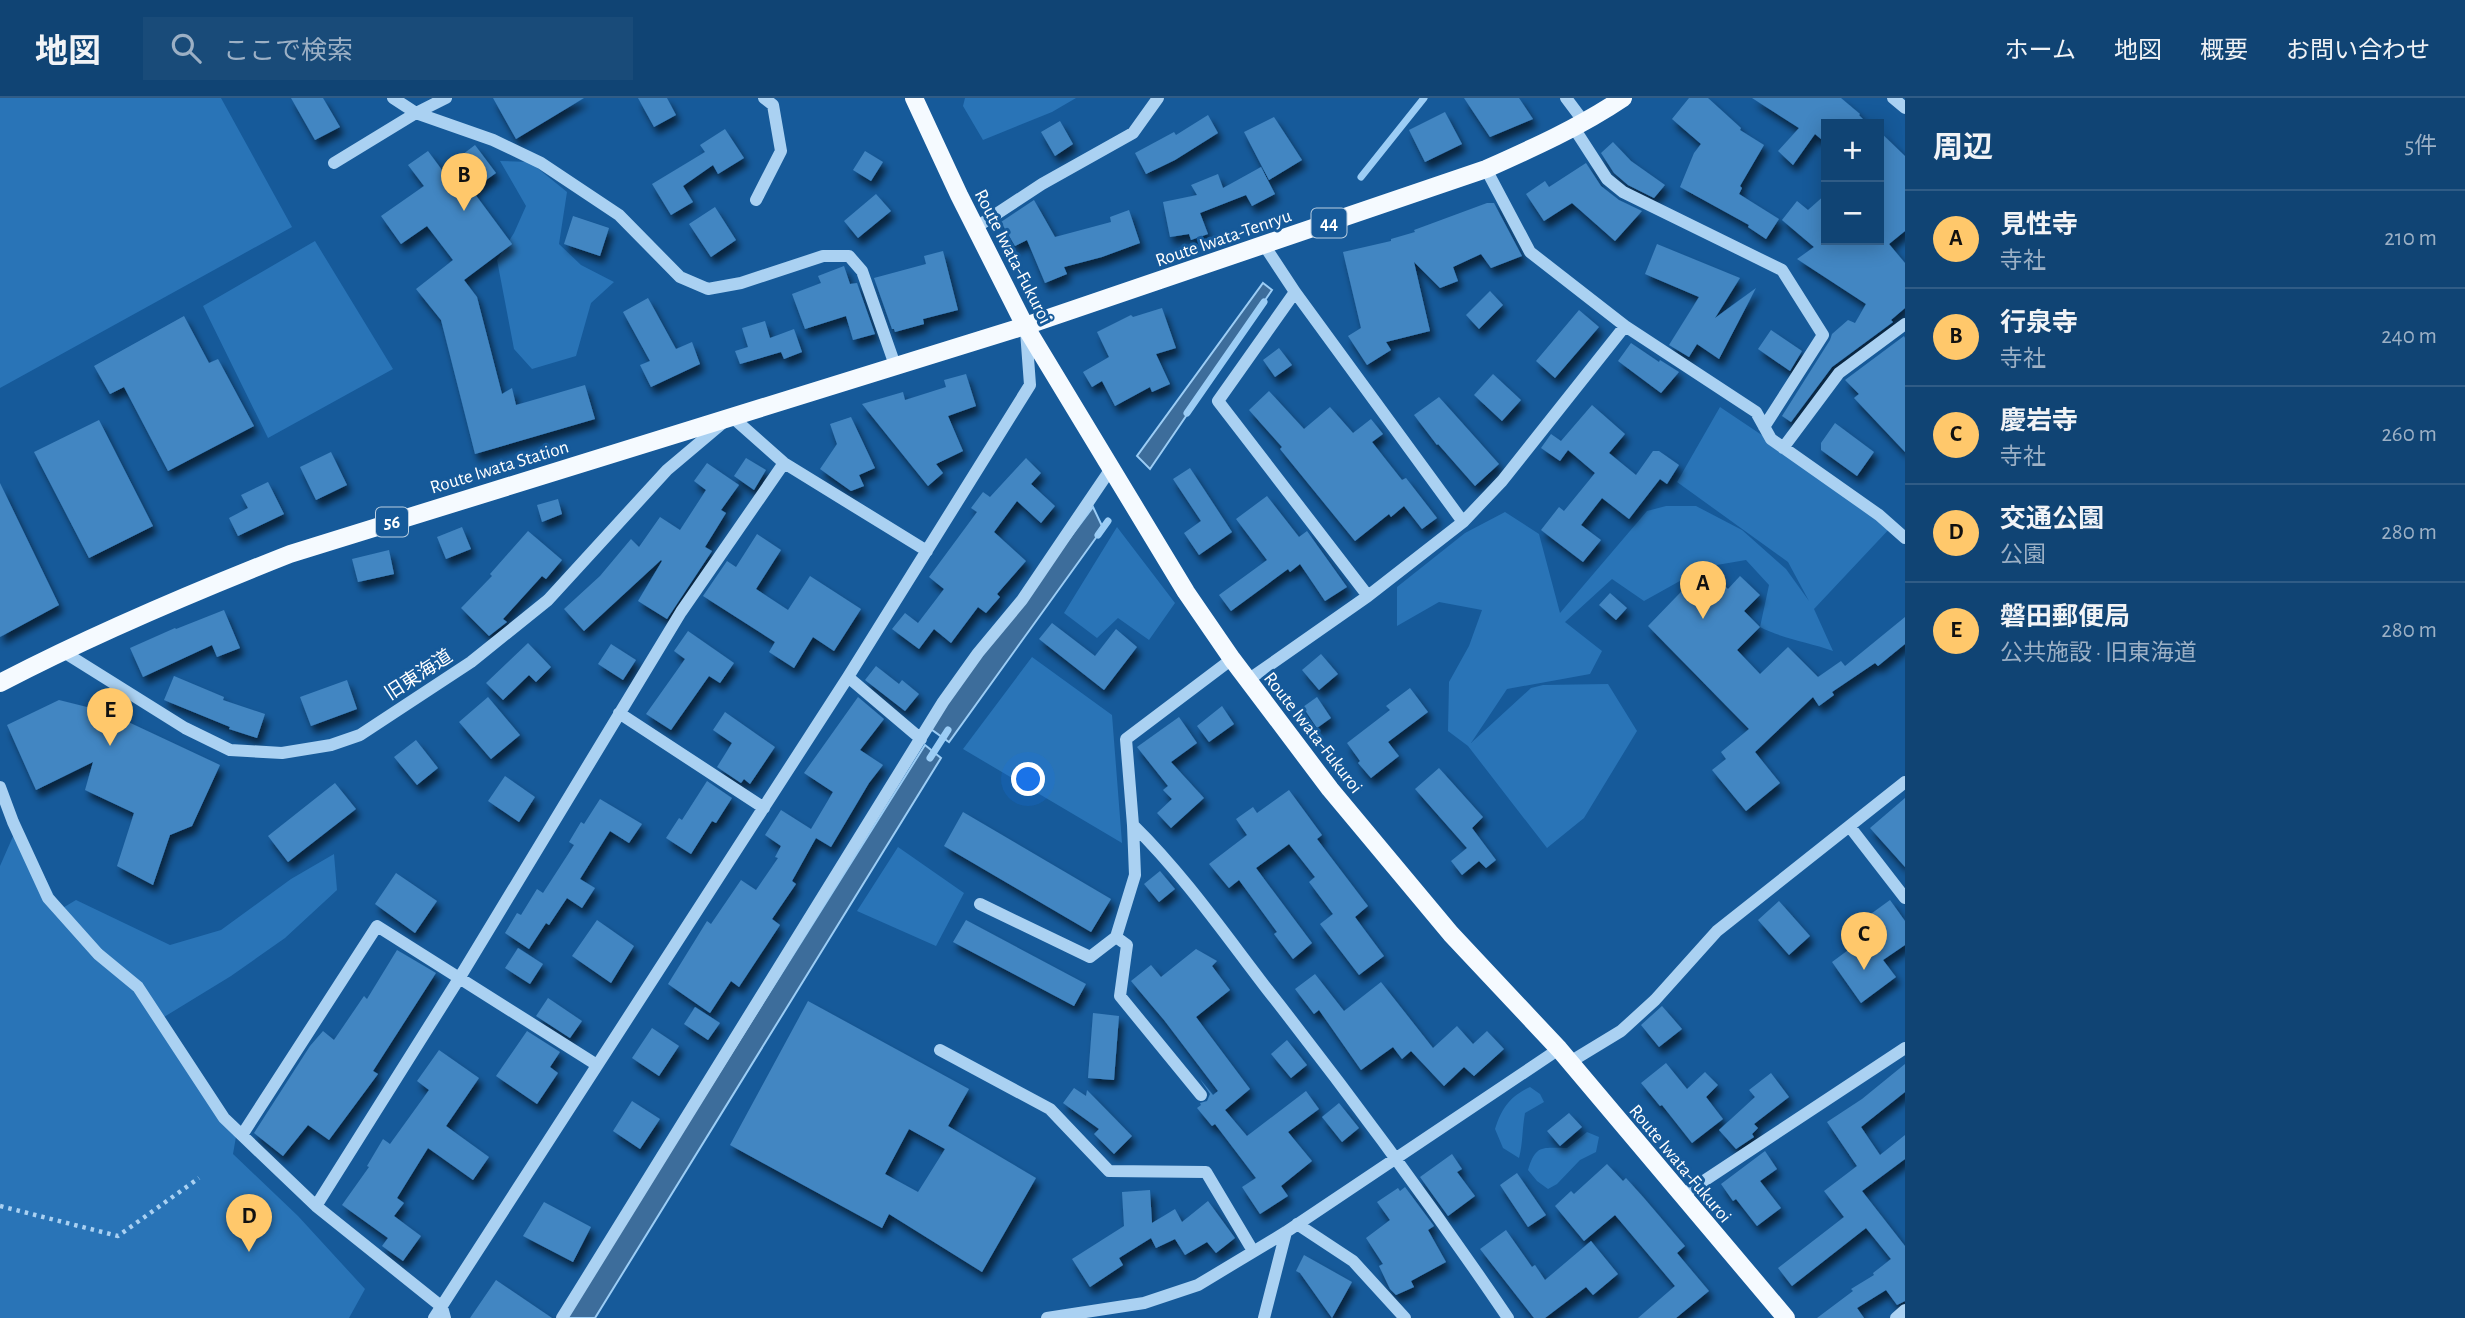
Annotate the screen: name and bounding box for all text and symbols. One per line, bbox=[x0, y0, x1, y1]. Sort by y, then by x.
search box bbox=[143, 17, 633, 80]
icon: search bbox=[167, 29, 205, 67]
text: 地図 bbox=[35, 36, 101, 69]
text: ここで検索 bbox=[223, 38, 353, 64]
text: ホーム bbox=[2005, 39, 2076, 63]
text: 地図 bbox=[2114, 39, 2162, 63]
text: 概要 bbox=[2200, 39, 2248, 63]
text: お問い合わせ bbox=[2286, 39, 2430, 63]
map controls bbox=[1821, 119, 1884, 245]
button: + bbox=[1821, 119, 1884, 182]
text: 周辺 bbox=[1933, 133, 1993, 163]
text: 5件 bbox=[2404, 135, 2437, 158]
pin: B bbox=[441, 153, 487, 211]
button: − bbox=[1821, 182, 1884, 245]
street label: Route Iwata-Fukuroi bbox=[971, 187, 1055, 327]
street label: Route Iwata-Tenryu bbox=[1153, 206, 1294, 271]
road number: 44 bbox=[1312, 208, 1346, 238]
text: 見性寺 bbox=[2000, 212, 2078, 238]
text: A bbox=[1949, 227, 1963, 250]
text: 210 m bbox=[2384, 227, 2437, 250]
text: 寺社 bbox=[2000, 250, 2046, 273]
text: 行泉寺 bbox=[2000, 310, 2078, 336]
text: B bbox=[1949, 325, 1963, 348]
text: 240 m bbox=[2381, 325, 2437, 348]
text: 寺社 bbox=[2000, 348, 2046, 371]
text: 慶岩寺 bbox=[2000, 408, 2078, 434]
text: C bbox=[1950, 423, 1962, 446]
text: 260 m bbox=[2381, 423, 2437, 446]
street label: Route Iwata Station bbox=[428, 437, 571, 498]
text: 寺社 bbox=[2000, 446, 2046, 469]
text: 交通公園 bbox=[2000, 506, 2104, 532]
road number: 56 bbox=[376, 508, 408, 536]
text: D bbox=[1948, 521, 1964, 544]
text: 280 m bbox=[2381, 521, 2437, 544]
text: 公園 bbox=[2000, 544, 2046, 567]
pin: A bbox=[1680, 561, 1726, 619]
text: 磐田郵便局 bbox=[2000, 604, 2130, 630]
text: E bbox=[1950, 619, 1962, 642]
text: 280 m bbox=[2381, 619, 2437, 642]
text: 公共施設 · 旧東海道 bbox=[2000, 642, 2197, 665]
street label: 旧東海道 bbox=[381, 646, 456, 704]
street label: Route Iwata-Fukuroi bbox=[1260, 669, 1366, 797]
pin: E bbox=[87, 688, 133, 746]
your location bbox=[1011, 762, 1045, 796]
pin: C bbox=[1841, 912, 1887, 970]
street label: Route Iwata-Fukuroi bbox=[1625, 1101, 1735, 1227]
pin: D bbox=[226, 1194, 272, 1252]

